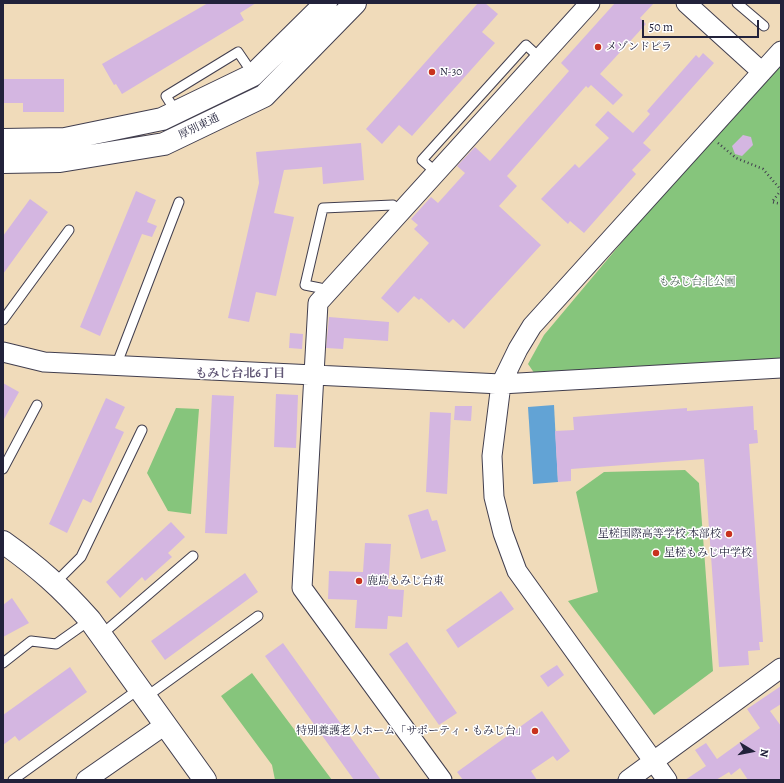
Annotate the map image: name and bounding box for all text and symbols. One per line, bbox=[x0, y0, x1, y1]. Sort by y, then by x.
scale bar bbox=[644, 12, 761, 38]
text: 50 m bbox=[649, 19, 673, 35]
place label: メゾンドビラ bbox=[606, 40, 672, 54]
marker: メゾンドビラ bbox=[593, 42, 603, 52]
place label: N-30 bbox=[440, 65, 462, 79]
marker: N-30 bbox=[427, 67, 437, 77]
street label: 厚別東通 bbox=[176, 111, 222, 143]
park label: もみじ台北公園 bbox=[659, 275, 735, 289]
district label: もみじ台北6丁目 bbox=[195, 367, 285, 381]
place label: 星槎国際高等学校 本部校 bbox=[598, 527, 721, 541]
marker: 星槎国際高等学校 本部校 bbox=[724, 529, 734, 539]
place label: 星槎もみじ中学校 bbox=[664, 546, 752, 560]
marker: 星槎もみじ中学校 bbox=[651, 548, 661, 558]
place label: 鹿島もみじ台東 bbox=[367, 574, 444, 588]
marker: 鹿島もみじ台東 bbox=[354, 576, 364, 586]
place label: 特別養護老人ホーム「サポーティ・もみじ台」 bbox=[296, 724, 527, 738]
marker: 特別養護老人ホーム「サポーティ・もみじ台」 bbox=[530, 726, 540, 736]
north arrow bbox=[732, 731, 772, 771]
text: N bbox=[756, 748, 772, 758]

